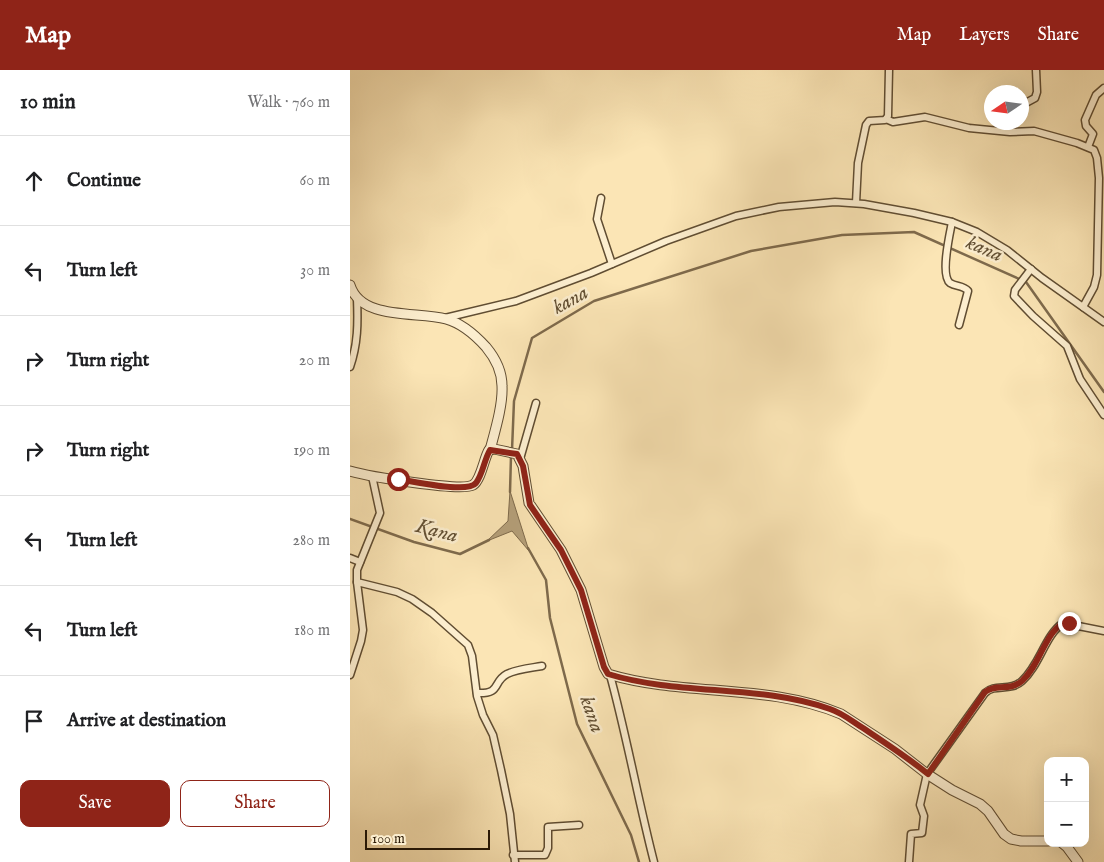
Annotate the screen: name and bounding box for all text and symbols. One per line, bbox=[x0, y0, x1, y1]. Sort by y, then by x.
text: Map bbox=[25, 20, 71, 51]
text: Map bbox=[897, 24, 931, 47]
text: Layers bbox=[959, 24, 1010, 47]
text: Share bbox=[1038, 24, 1079, 47]
north arrow bbox=[984, 85, 1029, 130]
text: 10 min bbox=[20, 89, 76, 116]
text: Walk · 760 m bbox=[247, 93, 330, 113]
icon: ahead bbox=[20, 167, 48, 195]
text: Continue bbox=[67, 169, 141, 193]
text: 60 m bbox=[300, 171, 330, 191]
water label: kana bbox=[961, 229, 1007, 269]
icon: left bbox=[20, 257, 48, 285]
text: Turn left bbox=[67, 259, 138, 283]
text: 30 m bbox=[300, 261, 330, 281]
water label: kana bbox=[547, 280, 593, 322]
icon: right bbox=[20, 347, 48, 375]
text: Turn right bbox=[67, 349, 149, 373]
text: 20 m bbox=[299, 351, 330, 371]
icon: right bbox=[20, 437, 48, 465]
text: Turn right bbox=[67, 439, 149, 463]
text: 190 m bbox=[293, 441, 330, 461]
route start bbox=[387, 468, 410, 491]
water label: Kana bbox=[412, 513, 461, 550]
icon: left bbox=[20, 527, 48, 555]
text: Turn left bbox=[67, 529, 138, 553]
text: 280 m bbox=[293, 531, 330, 551]
route end bbox=[1058, 612, 1081, 635]
icon: left bbox=[20, 617, 48, 645]
text: Turn left bbox=[67, 619, 138, 643]
text: 180 m bbox=[294, 621, 330, 641]
water label: kana bbox=[572, 692, 610, 736]
icon: arrive bbox=[20, 707, 48, 735]
text: Arrive at destination bbox=[67, 709, 226, 733]
map controls bbox=[1044, 757, 1089, 847]
button: + bbox=[1044, 757, 1089, 802]
button: Save bbox=[20, 780, 170, 827]
button: Share bbox=[180, 780, 330, 827]
button: − bbox=[1044, 802, 1089, 847]
scale bar bbox=[365, 827, 490, 850]
text: 100 m bbox=[372, 830, 405, 848]

